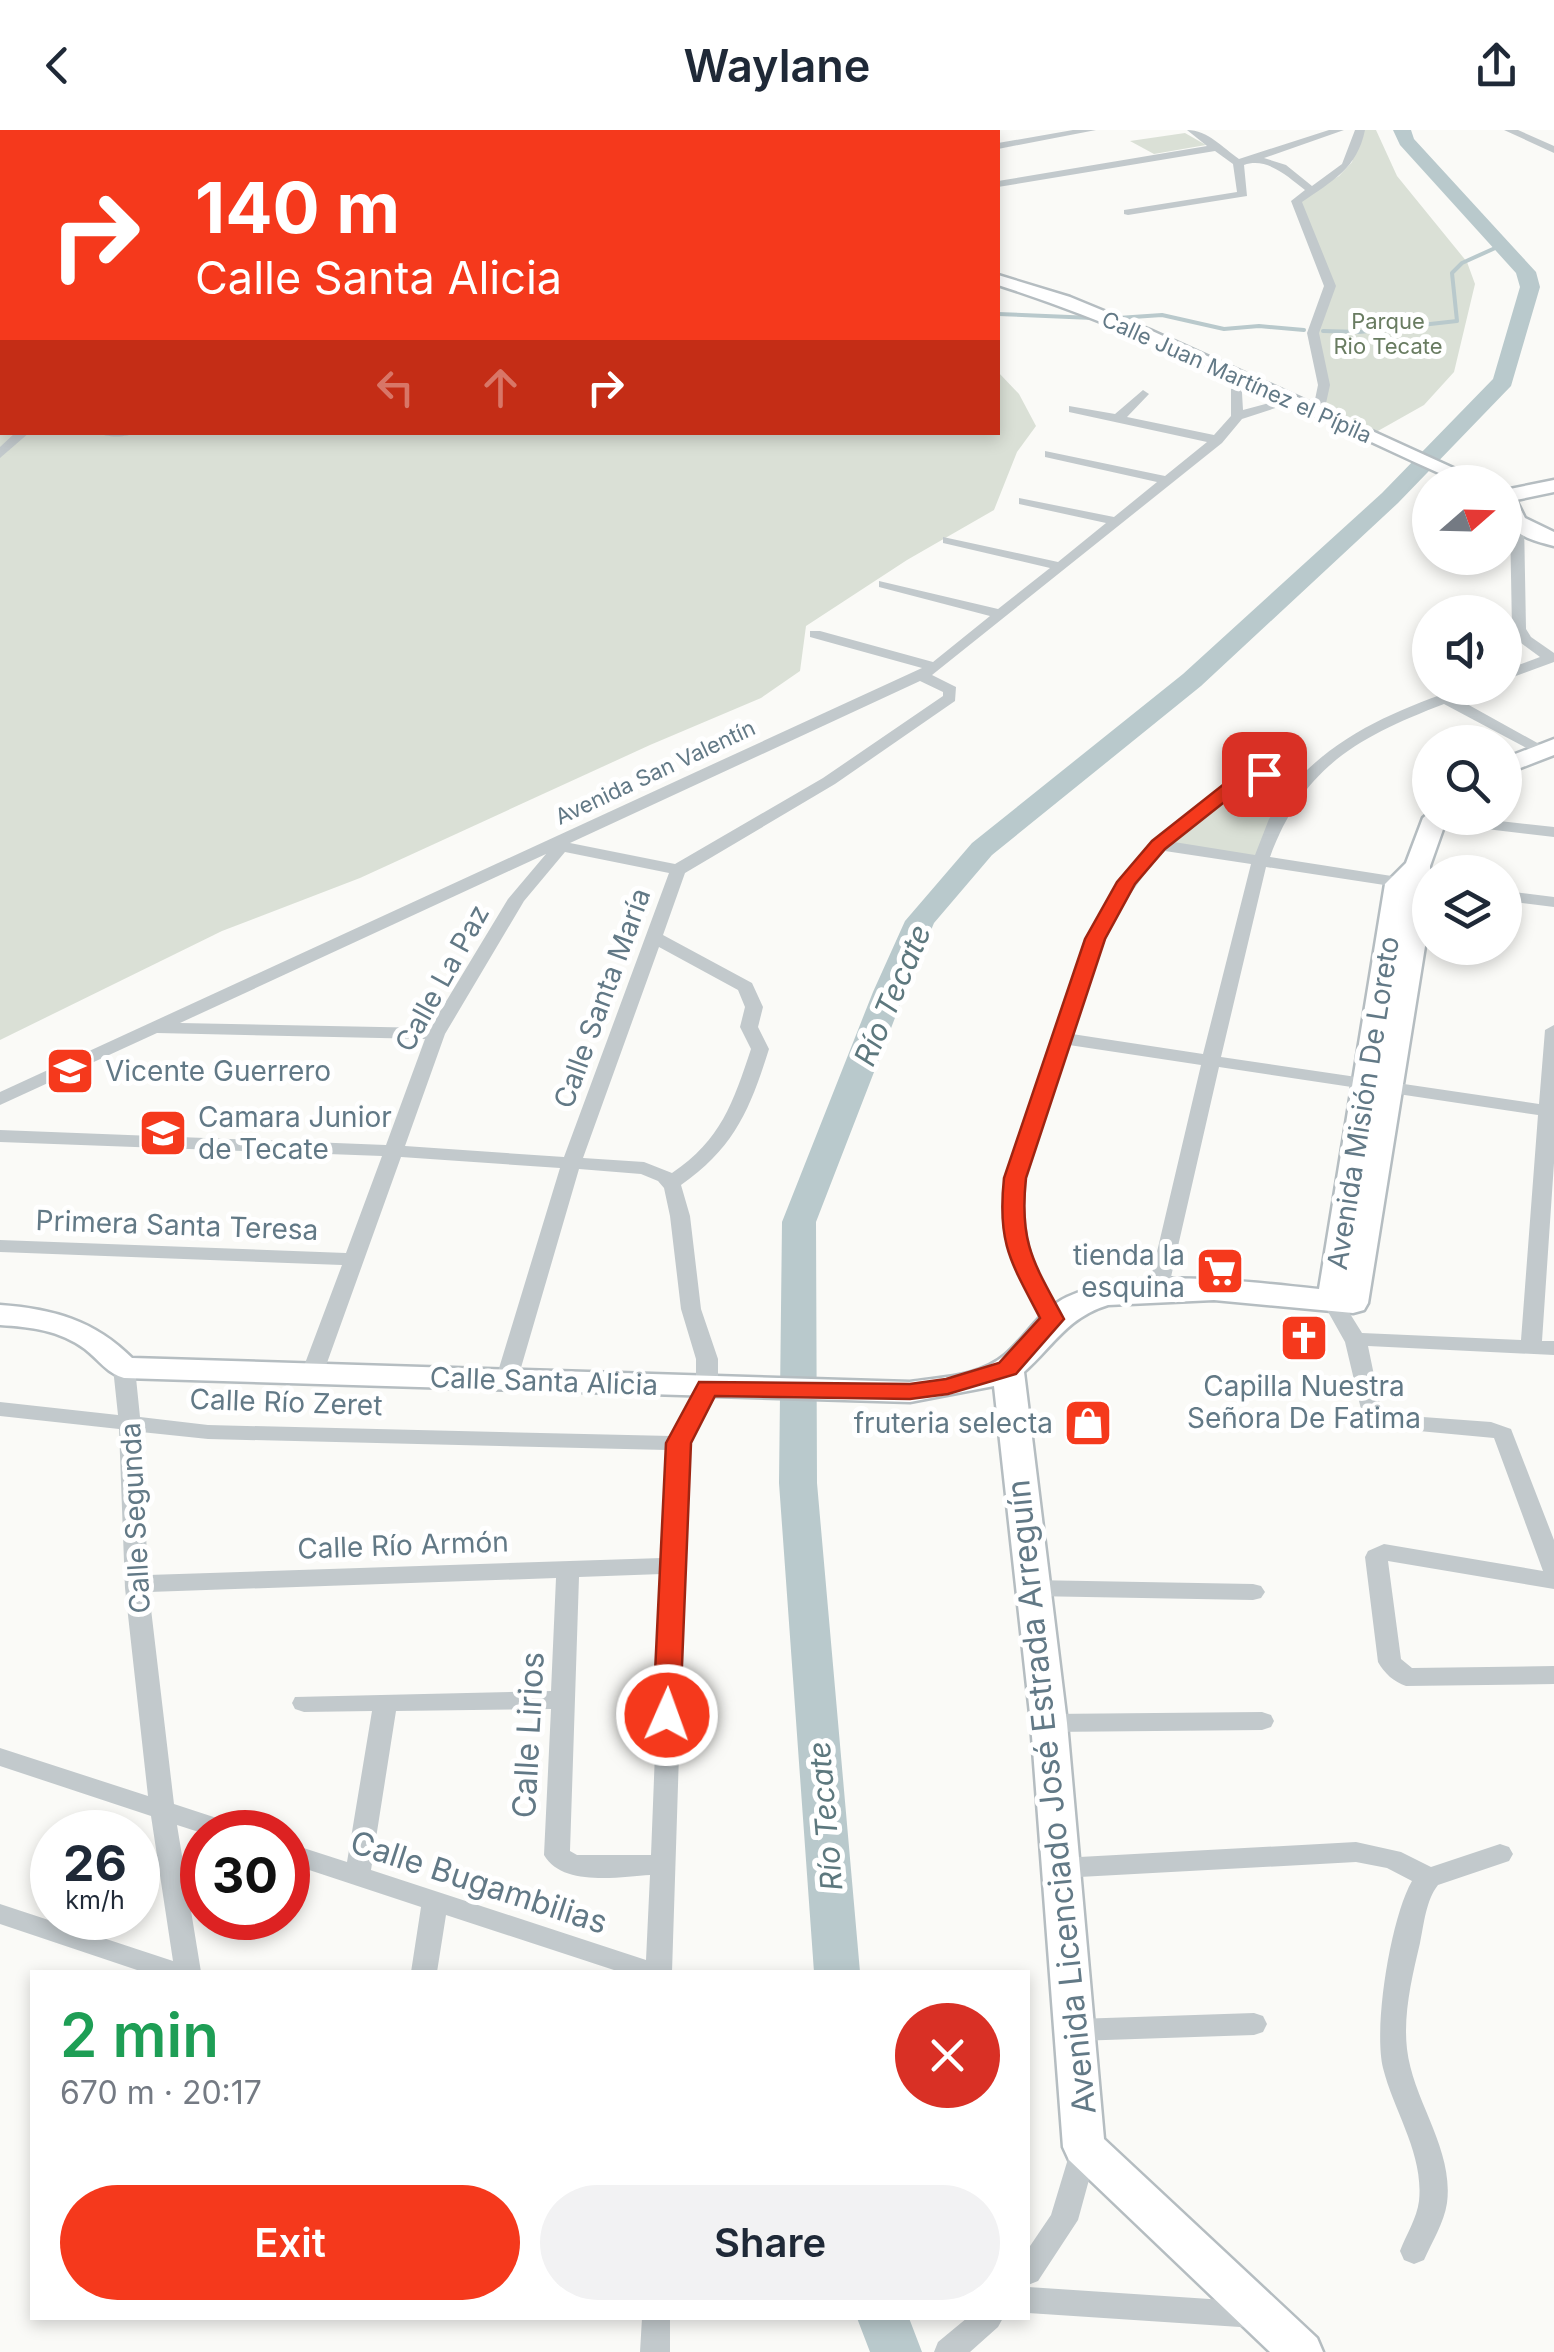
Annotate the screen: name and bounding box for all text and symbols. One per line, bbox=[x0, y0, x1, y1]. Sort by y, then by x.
icon: back bbox=[30, 38, 85, 93]
text: Waylane bbox=[684, 38, 870, 93]
icon: share bbox=[1469, 38, 1524, 93]
text: 140 m bbox=[195, 165, 400, 250]
icon: right bbox=[30, 170, 160, 300]
text: Calle Santa Alicia bbox=[195, 250, 562, 305]
street label: Calle Juan Martínez el Pípila bbox=[1098, 306, 1376, 448]
park label: Parque Rio Tecate bbox=[1333, 308, 1443, 359]
icon: left bbox=[368, 360, 423, 415]
icon: ahead bbox=[473, 360, 528, 415]
icon: right bbox=[578, 360, 633, 415]
north arrow bbox=[1412, 465, 1522, 575]
map controls bbox=[1412, 465, 1522, 965]
button: sound bbox=[1412, 595, 1522, 705]
street label: Avenida San Valentín bbox=[551, 714, 759, 830]
button: search bbox=[1412, 725, 1522, 835]
pin bbox=[1222, 732, 1307, 817]
icon: arrive bbox=[1237, 747, 1292, 802]
button: layers bbox=[1412, 855, 1522, 965]
street label: Calle Santa María bbox=[546, 883, 658, 1113]
street label: Calle La Paz bbox=[388, 899, 496, 1057]
water label: Río Tecate bbox=[846, 919, 938, 1071]
street label: Avenida Misión De Loreto bbox=[1320, 934, 1406, 1272]
school or university icon: Vicente Guerrero bbox=[44, 1045, 96, 1097]
place label: Vicente Guerrero bbox=[105, 1054, 331, 1088]
place label: Camara Junior de Tecate bbox=[198, 1100, 392, 1166]
school or university icon: Camara Junior de Tecate bbox=[137, 1107, 189, 1159]
street label: Primera Santa Teresa bbox=[35, 1203, 319, 1247]
place label: tienda la esquina bbox=[1073, 1238, 1185, 1304]
supermarket icon: tienda la esquina bbox=[1194, 1245, 1246, 1297]
church icon: Capilla Nuestra Señora De Fatima bbox=[1278, 1312, 1330, 1364]
street label: Calle Santa Alicia bbox=[429, 1360, 659, 1402]
place label: Capilla Nuestra Señora De Fatima bbox=[1187, 1369, 1421, 1435]
street label: Calle Río Zeret bbox=[189, 1382, 383, 1422]
shop icon: fruteria selecta bbox=[1062, 1397, 1114, 1449]
place label: fruteria selecta bbox=[854, 1406, 1053, 1440]
street label: Calle Segunda bbox=[113, 1422, 157, 1614]
street label: Avenida Licenciado José Estrada Arreguín bbox=[998, 1478, 1104, 2116]
street label: Calle Río Armón bbox=[297, 1524, 509, 1566]
street label: Calle Lirios bbox=[504, 1651, 552, 1819]
position arrow bbox=[615, 1663, 719, 1767]
water label: Río Tecate bbox=[801, 1740, 849, 1892]
speed limit sign: 30 bbox=[180, 1810, 310, 1940]
street label: Calle Bugambilias bbox=[346, 1822, 612, 1942]
text: 26 bbox=[63, 1833, 127, 1893]
text: km/h bbox=[65, 1885, 125, 1915]
text: 2 min bbox=[60, 1999, 219, 2071]
button: close bbox=[895, 2003, 1000, 2108]
text: 670 m · 20:17 bbox=[60, 2073, 262, 2112]
button: Exit bbox=[60, 2185, 520, 2300]
button: Share bbox=[540, 2185, 1000, 2300]

